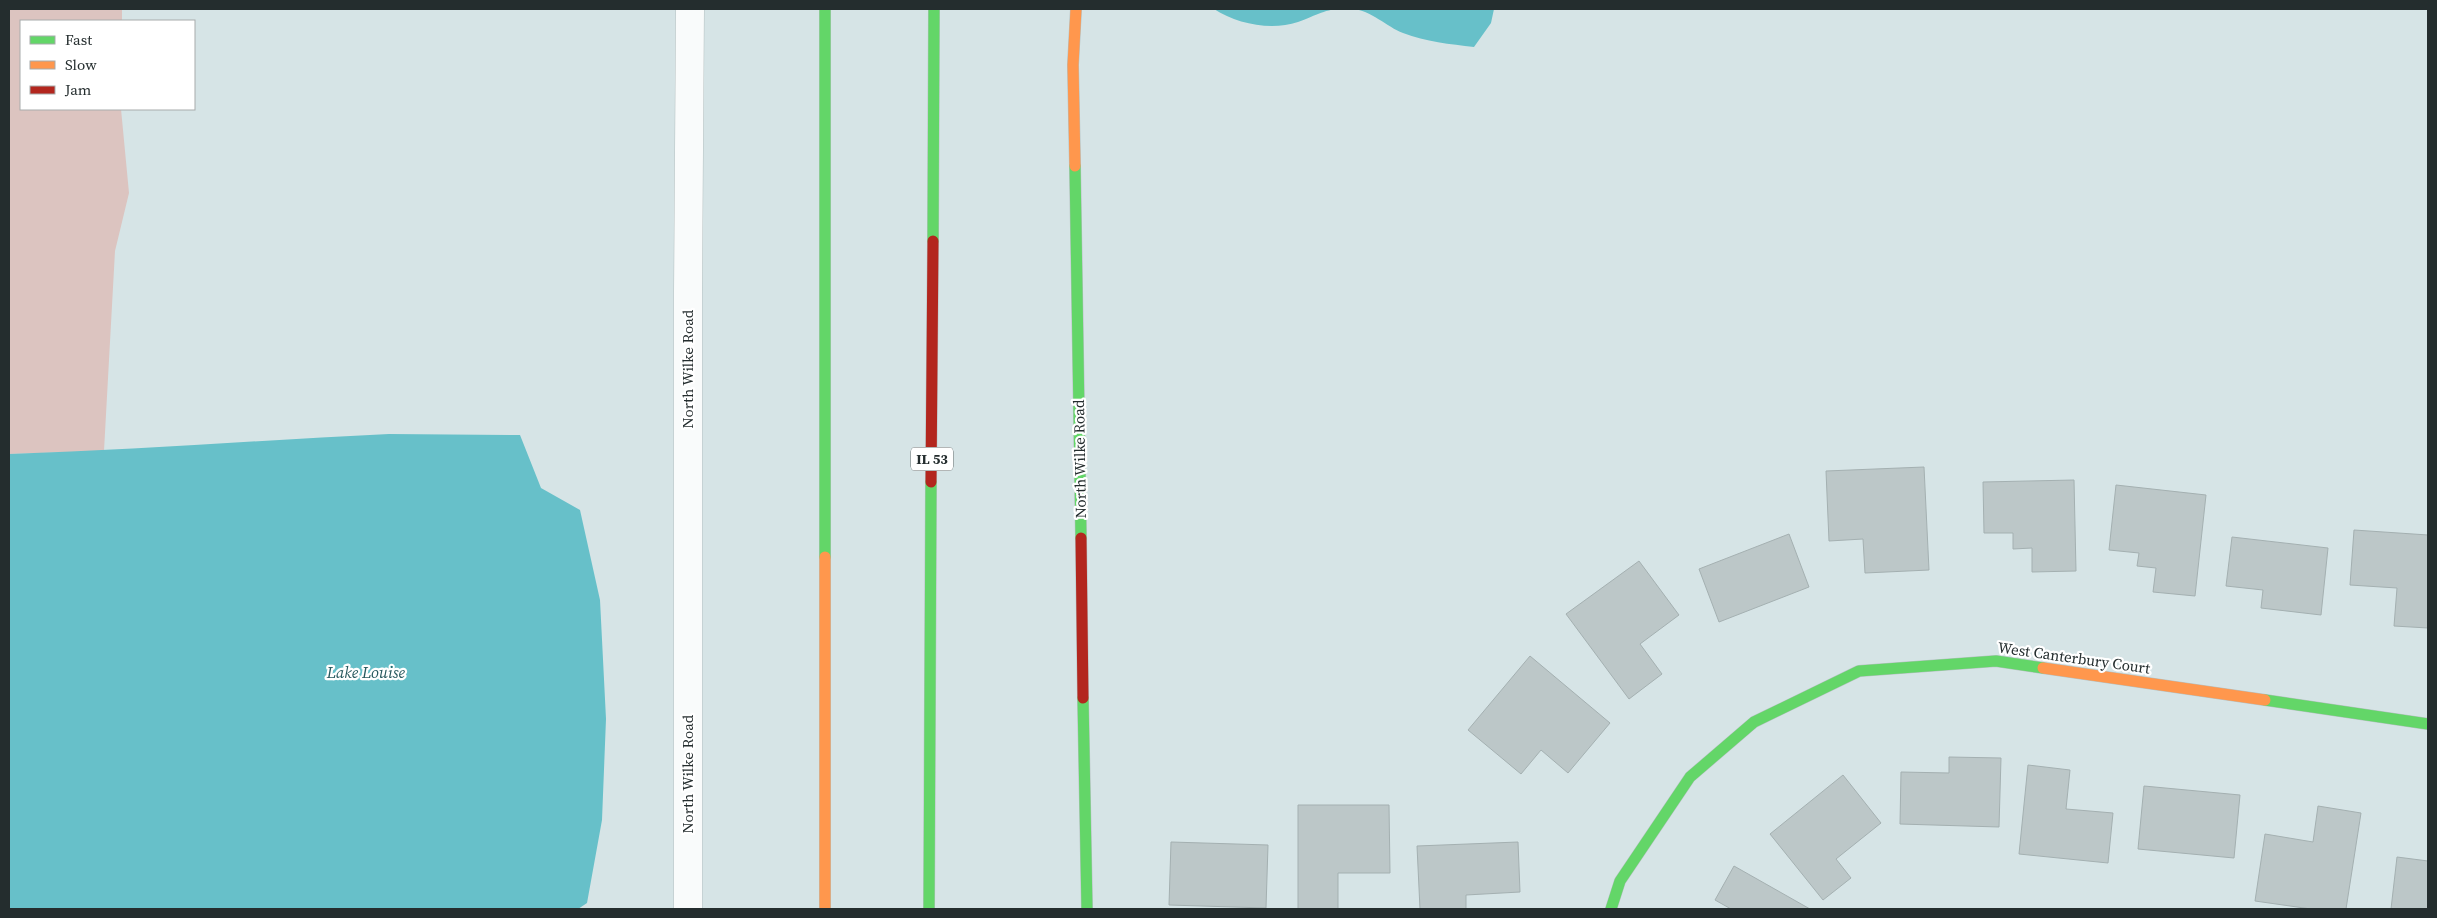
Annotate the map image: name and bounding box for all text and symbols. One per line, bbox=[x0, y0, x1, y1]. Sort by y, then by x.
legend bbox=[20, 20, 195, 110]
text: Fast bbox=[65, 29, 92, 50]
text: Slow bbox=[65, 54, 97, 75]
text: Jam bbox=[64, 79, 92, 100]
street label: North Wilke Road bbox=[677, 309, 698, 428]
street label: North Wilke Road bbox=[1068, 399, 1091, 519]
road number: IL 53 bbox=[911, 448, 953, 470]
street label: West Canterbury Court bbox=[1997, 636, 2152, 679]
water label: Lake Louise bbox=[326, 661, 406, 683]
street label: North Wilke Road bbox=[677, 714, 698, 833]

